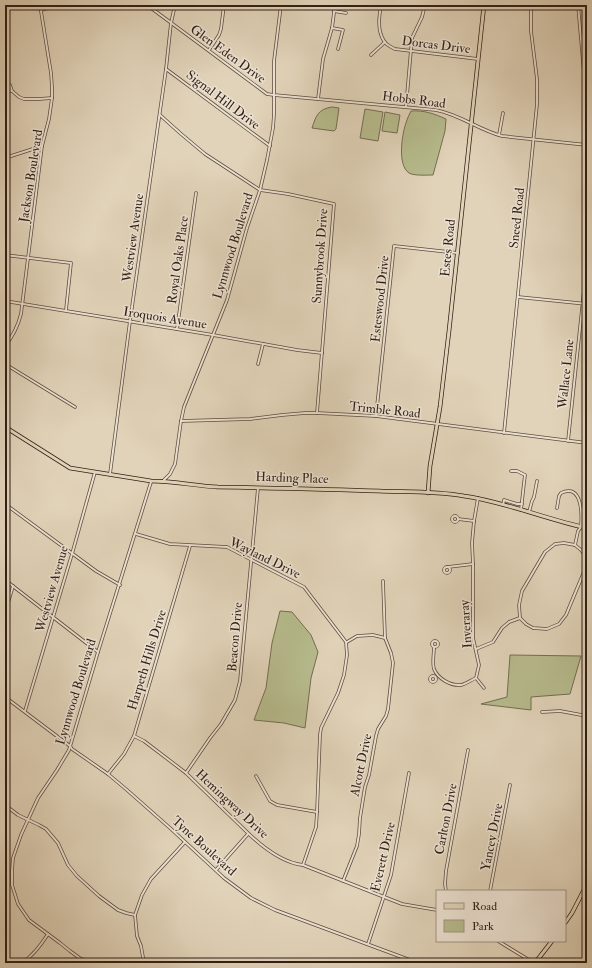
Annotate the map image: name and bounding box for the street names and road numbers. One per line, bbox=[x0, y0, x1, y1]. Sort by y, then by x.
street label: Glen Eden Drive bbox=[187, 21, 269, 87]
street label: Dorcas Drive bbox=[401, 33, 472, 57]
street label: Signal Hill Drive bbox=[183, 67, 264, 133]
street label: Hobbs Road bbox=[381, 88, 447, 112]
street label: Jackson Boulevard bbox=[16, 128, 46, 225]
street label: Sneed Road bbox=[506, 186, 528, 249]
street label: Lynnwood Boulevard bbox=[209, 190, 258, 301]
street label: Westview Avenue bbox=[119, 192, 147, 284]
street label: Sunnybrook Drive bbox=[309, 207, 332, 304]
street label: Royal Oaks Place bbox=[164, 214, 193, 305]
street label: Estes Road bbox=[437, 218, 459, 278]
street label: Esteswood Drive bbox=[367, 254, 393, 343]
street label: Iroquois Avenue bbox=[122, 304, 208, 333]
street label: Wallace Lane bbox=[554, 338, 578, 411]
street label: Trimble Road bbox=[349, 398, 422, 422]
street label: Harding Place bbox=[255, 469, 330, 487]
street label: Wayland Drive bbox=[225, 533, 304, 583]
street label: Westview Avenue bbox=[32, 543, 72, 635]
street label: Inveraray bbox=[456, 599, 477, 649]
street label: Beacon Drive bbox=[224, 601, 246, 673]
street label: Harpeth Hills Drive bbox=[124, 607, 171, 713]
street label: Lynnwood Boulevard bbox=[52, 636, 101, 747]
street label: Alcott Drive bbox=[346, 732, 376, 799]
street label: Hemingway Drive bbox=[191, 766, 272, 843]
street label: Carlton Drive bbox=[431, 781, 461, 856]
street label: Yancey Drive bbox=[478, 801, 507, 872]
street label: Tyne Boulevard bbox=[168, 813, 240, 880]
street label: Everett Drive bbox=[367, 820, 399, 893]

